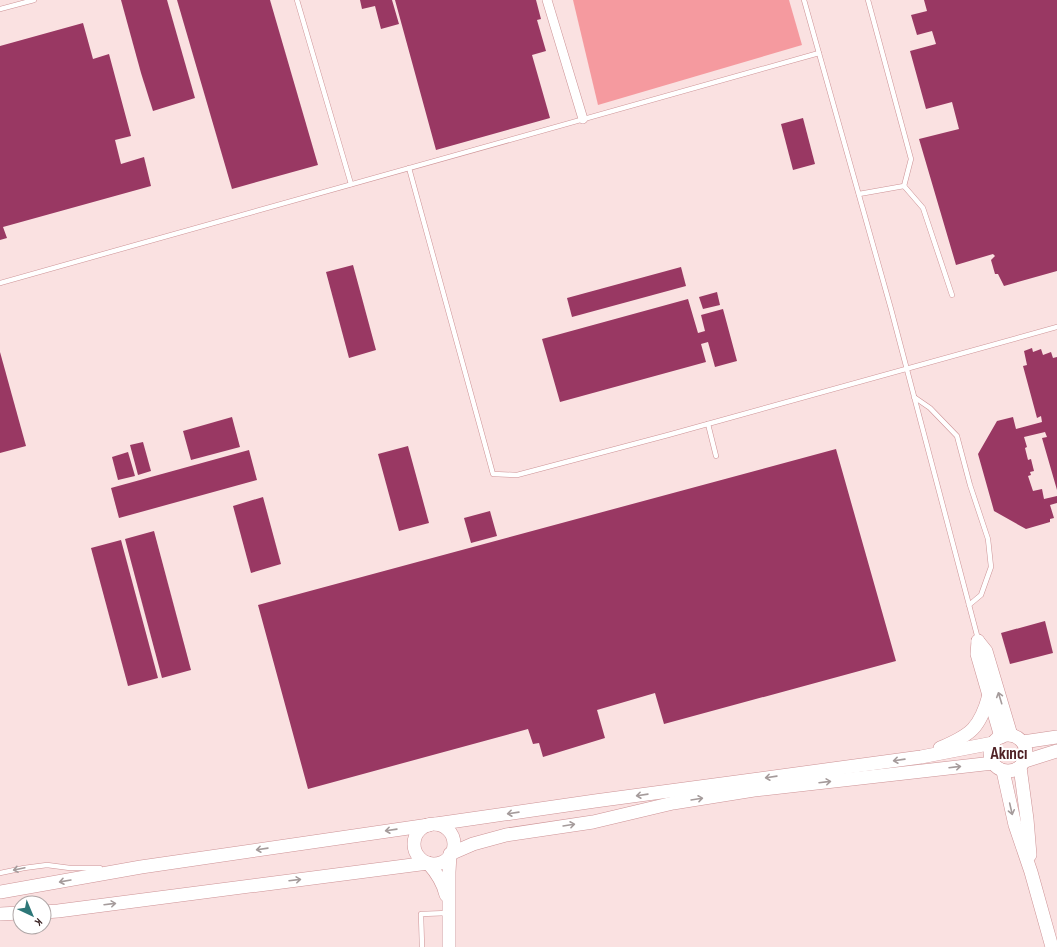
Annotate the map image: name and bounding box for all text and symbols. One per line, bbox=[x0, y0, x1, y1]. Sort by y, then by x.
one-way arrow bbox=[996, 692, 1003, 705]
district label: Akıncı bbox=[990, 744, 1027, 764]
one-way arrow bbox=[893, 756, 906, 764]
one-way arrow bbox=[948, 763, 961, 771]
one-way arrow bbox=[764, 773, 777, 781]
one-way arrow bbox=[818, 778, 831, 786]
one-way arrow bbox=[636, 791, 649, 799]
one-way arrow bbox=[690, 795, 703, 803]
one-way arrow bbox=[1008, 802, 1016, 815]
one-way arrow bbox=[507, 809, 520, 817]
one-way arrow bbox=[562, 821, 575, 829]
one-way arrow bbox=[385, 826, 398, 834]
one-way arrow bbox=[256, 845, 269, 853]
one-way arrow bbox=[13, 865, 26, 873]
one-way arrow bbox=[288, 876, 301, 884]
one-way arrow bbox=[59, 877, 72, 885]
north arrow bbox=[12, 895, 52, 935]
one-way arrow bbox=[103, 900, 116, 907]
text: K bbox=[32, 915, 45, 929]

